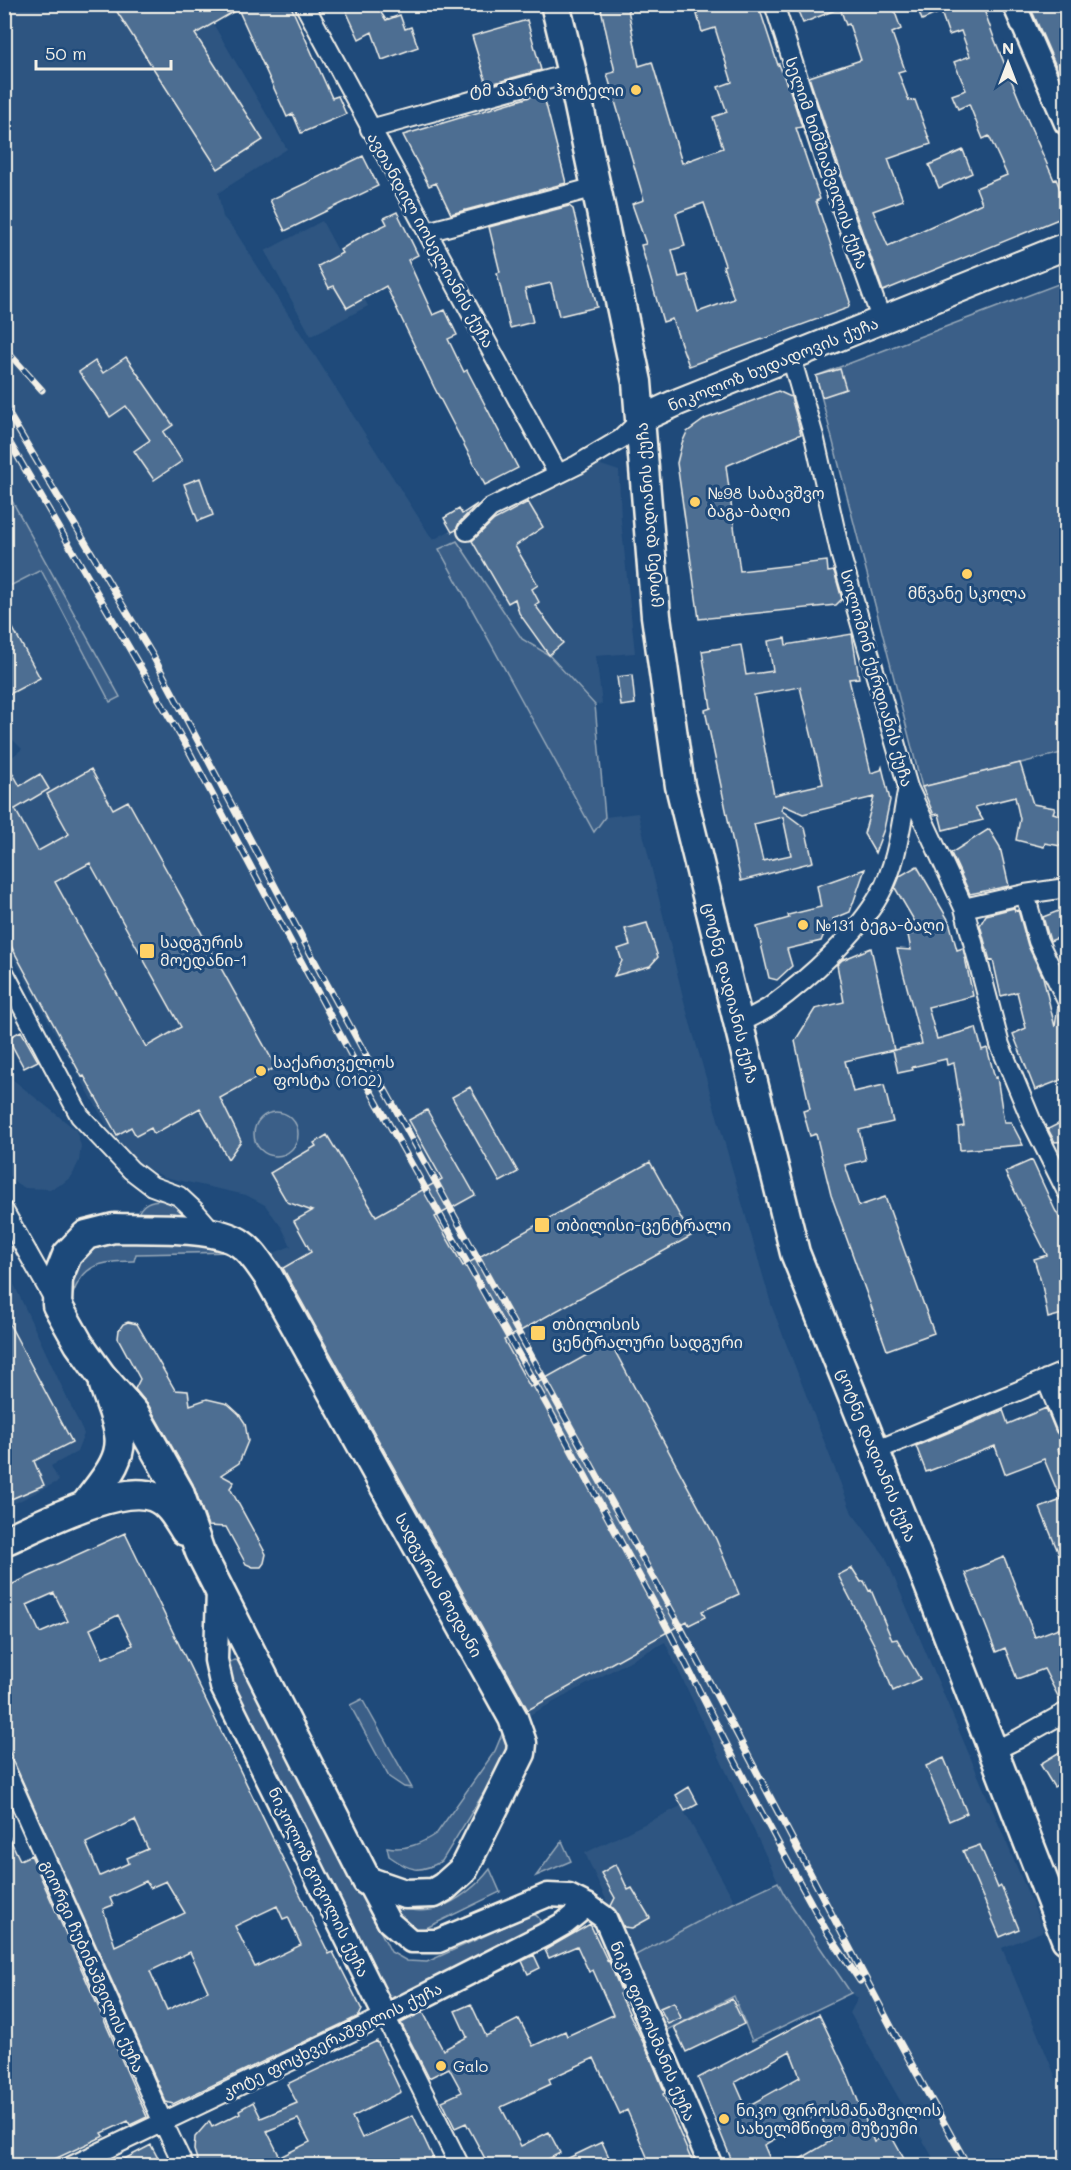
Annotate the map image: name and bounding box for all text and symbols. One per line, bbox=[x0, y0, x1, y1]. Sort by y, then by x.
scale bar bbox=[36, 33, 171, 71]
north arrow bbox=[978, 33, 1038, 93]
text: N bbox=[1002, 37, 1014, 58]
text: 50 m bbox=[45, 41, 87, 65]
street label: სელიმ ხიმშიაშვილის ქუჩა bbox=[780, 54, 874, 272]
place label: ტმ აპარტ ჰოტელი bbox=[470, 79, 624, 101]
marker: ტმ აპარტ ჰოტელი bbox=[629, 83, 643, 97]
street label: ავთანდილ იოსელიანის ქუჩა bbox=[362, 128, 500, 352]
street label: ნიკოლოზ ხუდადოვის ქუჩა bbox=[664, 312, 882, 416]
street label: ცოტნე დადიანის ქუჩა bbox=[631, 422, 665, 608]
place label: №98 საბავშვო ბაგა-ბაღი bbox=[707, 482, 825, 521]
marker: №98 საბავშვო ბაგა-ბაღი bbox=[688, 495, 702, 509]
street label: სოლომონ ქურდიანის ქუჩა bbox=[835, 567, 919, 789]
marker: მწვანე სკოლა bbox=[960, 567, 974, 581]
place label: მწვანე სკოლა bbox=[908, 582, 1026, 604]
street label: ცოტნე დადიანის ქუჩა bbox=[698, 900, 764, 1086]
place label: №131 ბეგა-ბაღი bbox=[815, 914, 944, 935]
marker: №131 ბეგა-ბაღი bbox=[796, 918, 810, 932]
place label: სადგურის მოედანი-1 bbox=[160, 931, 247, 971]
marker: სადგურის მოედანი-1 bbox=[138, 942, 156, 960]
place label: საქართველოს ფოსტა (0102) bbox=[273, 1051, 395, 1090]
marker: საქართველოს ფოსტა (0102) bbox=[254, 1064, 268, 1078]
place label: თბილისი-ცენტრალი bbox=[556, 1214, 731, 1236]
marker: თბილისი-ცენტრალი bbox=[533, 1216, 551, 1234]
place label: თბილისის ცენტრალური სადგური bbox=[552, 1313, 743, 1353]
marker: თბილისის ცენტრალური სადგური bbox=[529, 1324, 547, 1342]
street label: ცოტნე დადიანის ქუჩა bbox=[832, 1365, 922, 1545]
street label: სადგურის მოედანი bbox=[390, 1509, 488, 1661]
street label: ნიკოლოზ გოგოლის ქუჩა bbox=[263, 1783, 375, 1981]
street label: გიორგი ჩუბინაშვილის ქუჩა bbox=[36, 1856, 150, 2076]
street label: ნიკო ფიროსმანის ქუჩა bbox=[606, 1938, 701, 2124]
street label: კოტე ფოცხვერაშვილის ქუჩა bbox=[218, 1977, 446, 2103]
place label: Galo bbox=[453, 2055, 488, 2076]
marker: Galo bbox=[434, 2059, 448, 2073]
place label: ნიკო ფიროსმანაშვილის სახელმწიფო მუზეუმი bbox=[736, 2099, 941, 2139]
marker: ნიკო ფიროსმანაშვილის სახელმწიფო მუზეუმი bbox=[717, 2112, 731, 2126]

